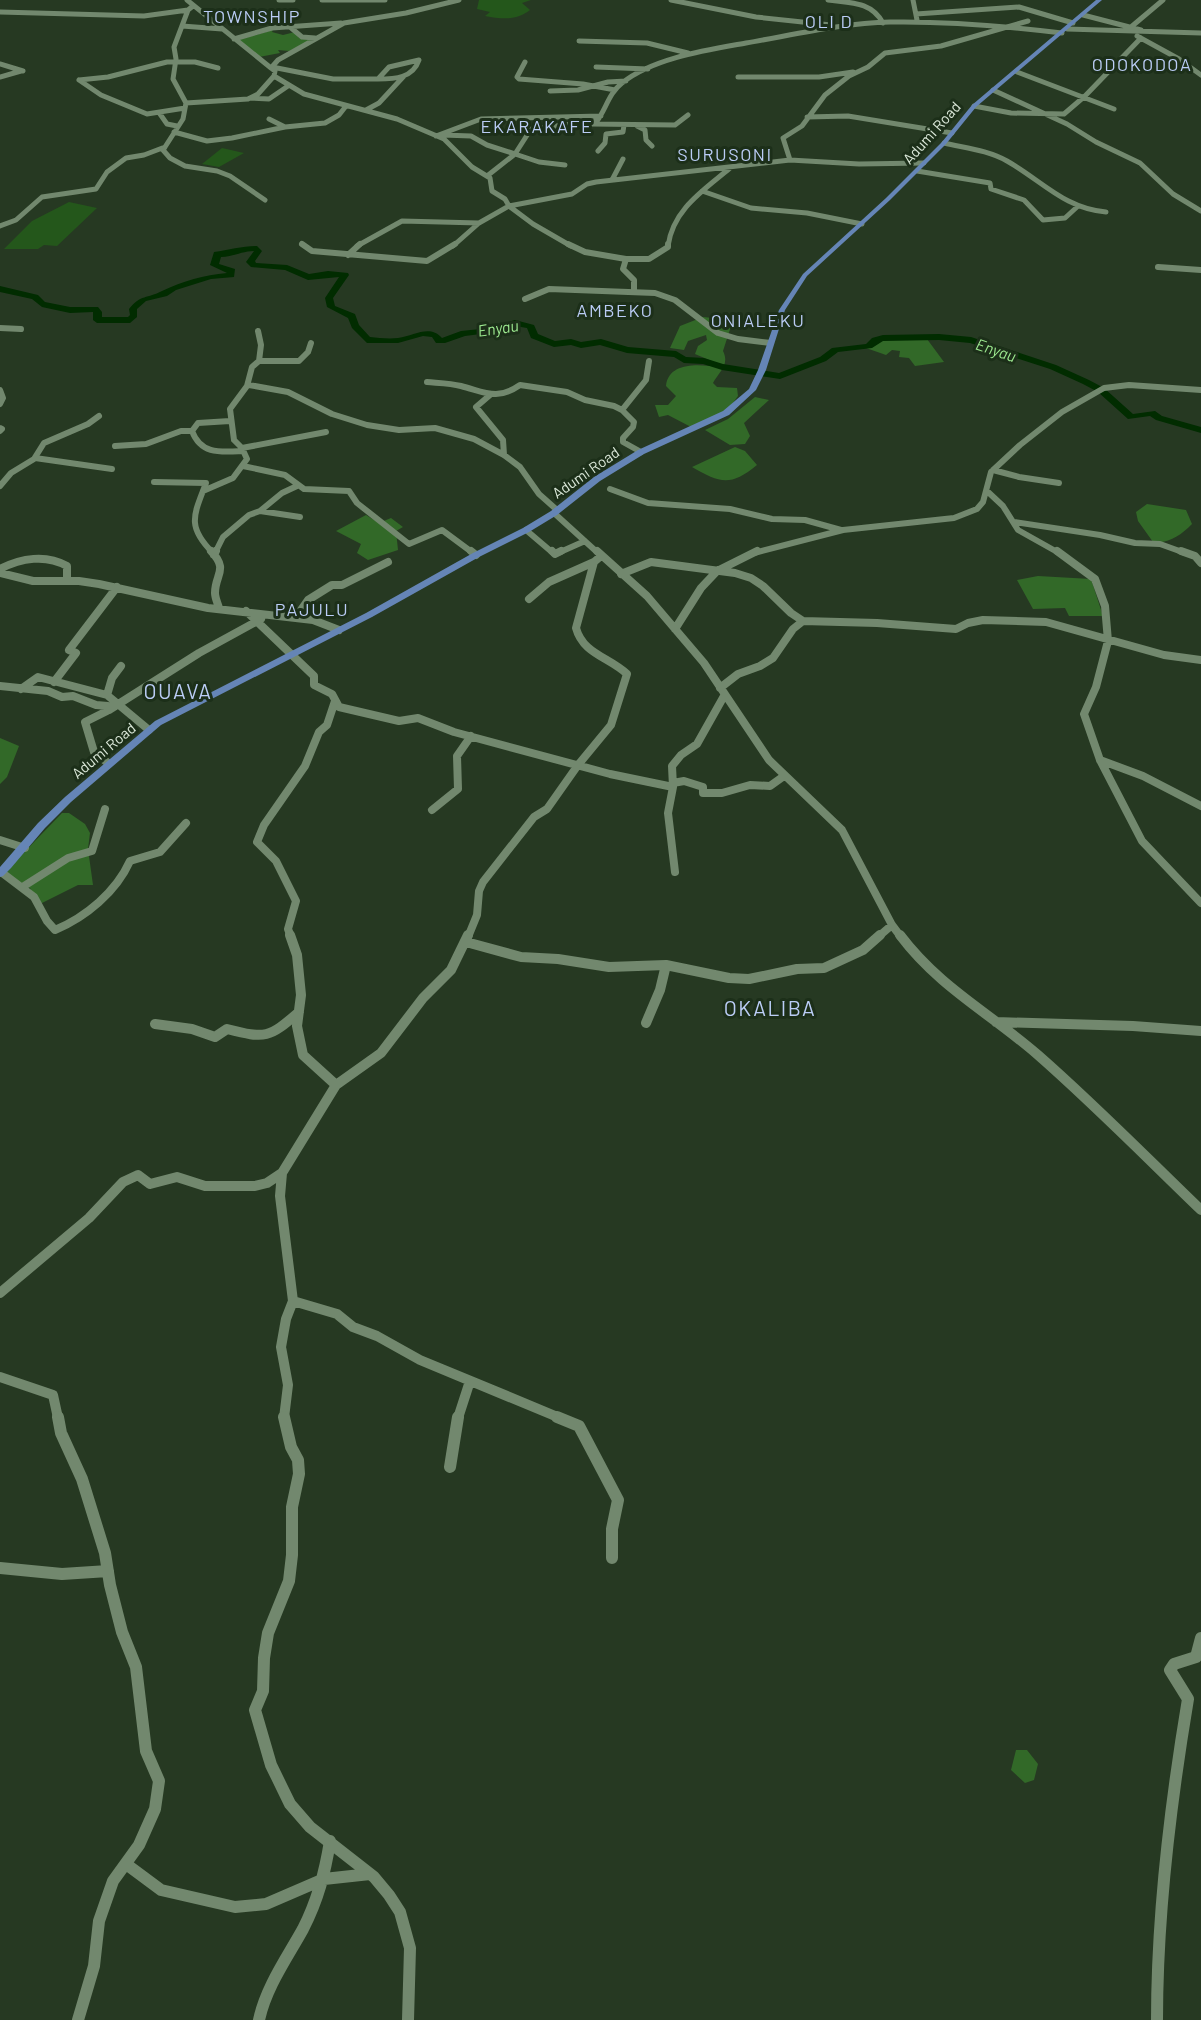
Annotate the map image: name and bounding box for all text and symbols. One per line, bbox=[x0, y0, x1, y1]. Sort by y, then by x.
district label: TOWNSHIP bbox=[203, 5, 301, 27]
district label: OLI D bbox=[805, 10, 853, 32]
district label: ODOKODOA bbox=[1092, 53, 1192, 75]
street label: Adumi Road bbox=[899, 97, 964, 167]
district label: EKARAKAFE bbox=[481, 115, 593, 137]
district label: SURUSONI bbox=[677, 143, 773, 165]
district label: AMBEKO bbox=[577, 299, 653, 321]
district label: ONIALEKU bbox=[711, 309, 805, 331]
water label: Enyau bbox=[476, 315, 520, 340]
water label: Enyau bbox=[974, 334, 1019, 365]
street label: Adumi Road bbox=[549, 443, 622, 502]
district label: PAJULU bbox=[275, 598, 349, 620]
district label: OUAVA bbox=[144, 678, 212, 703]
street label: Adumi Road bbox=[68, 718, 139, 782]
district label: OKALIBA bbox=[724, 995, 816, 1020]

